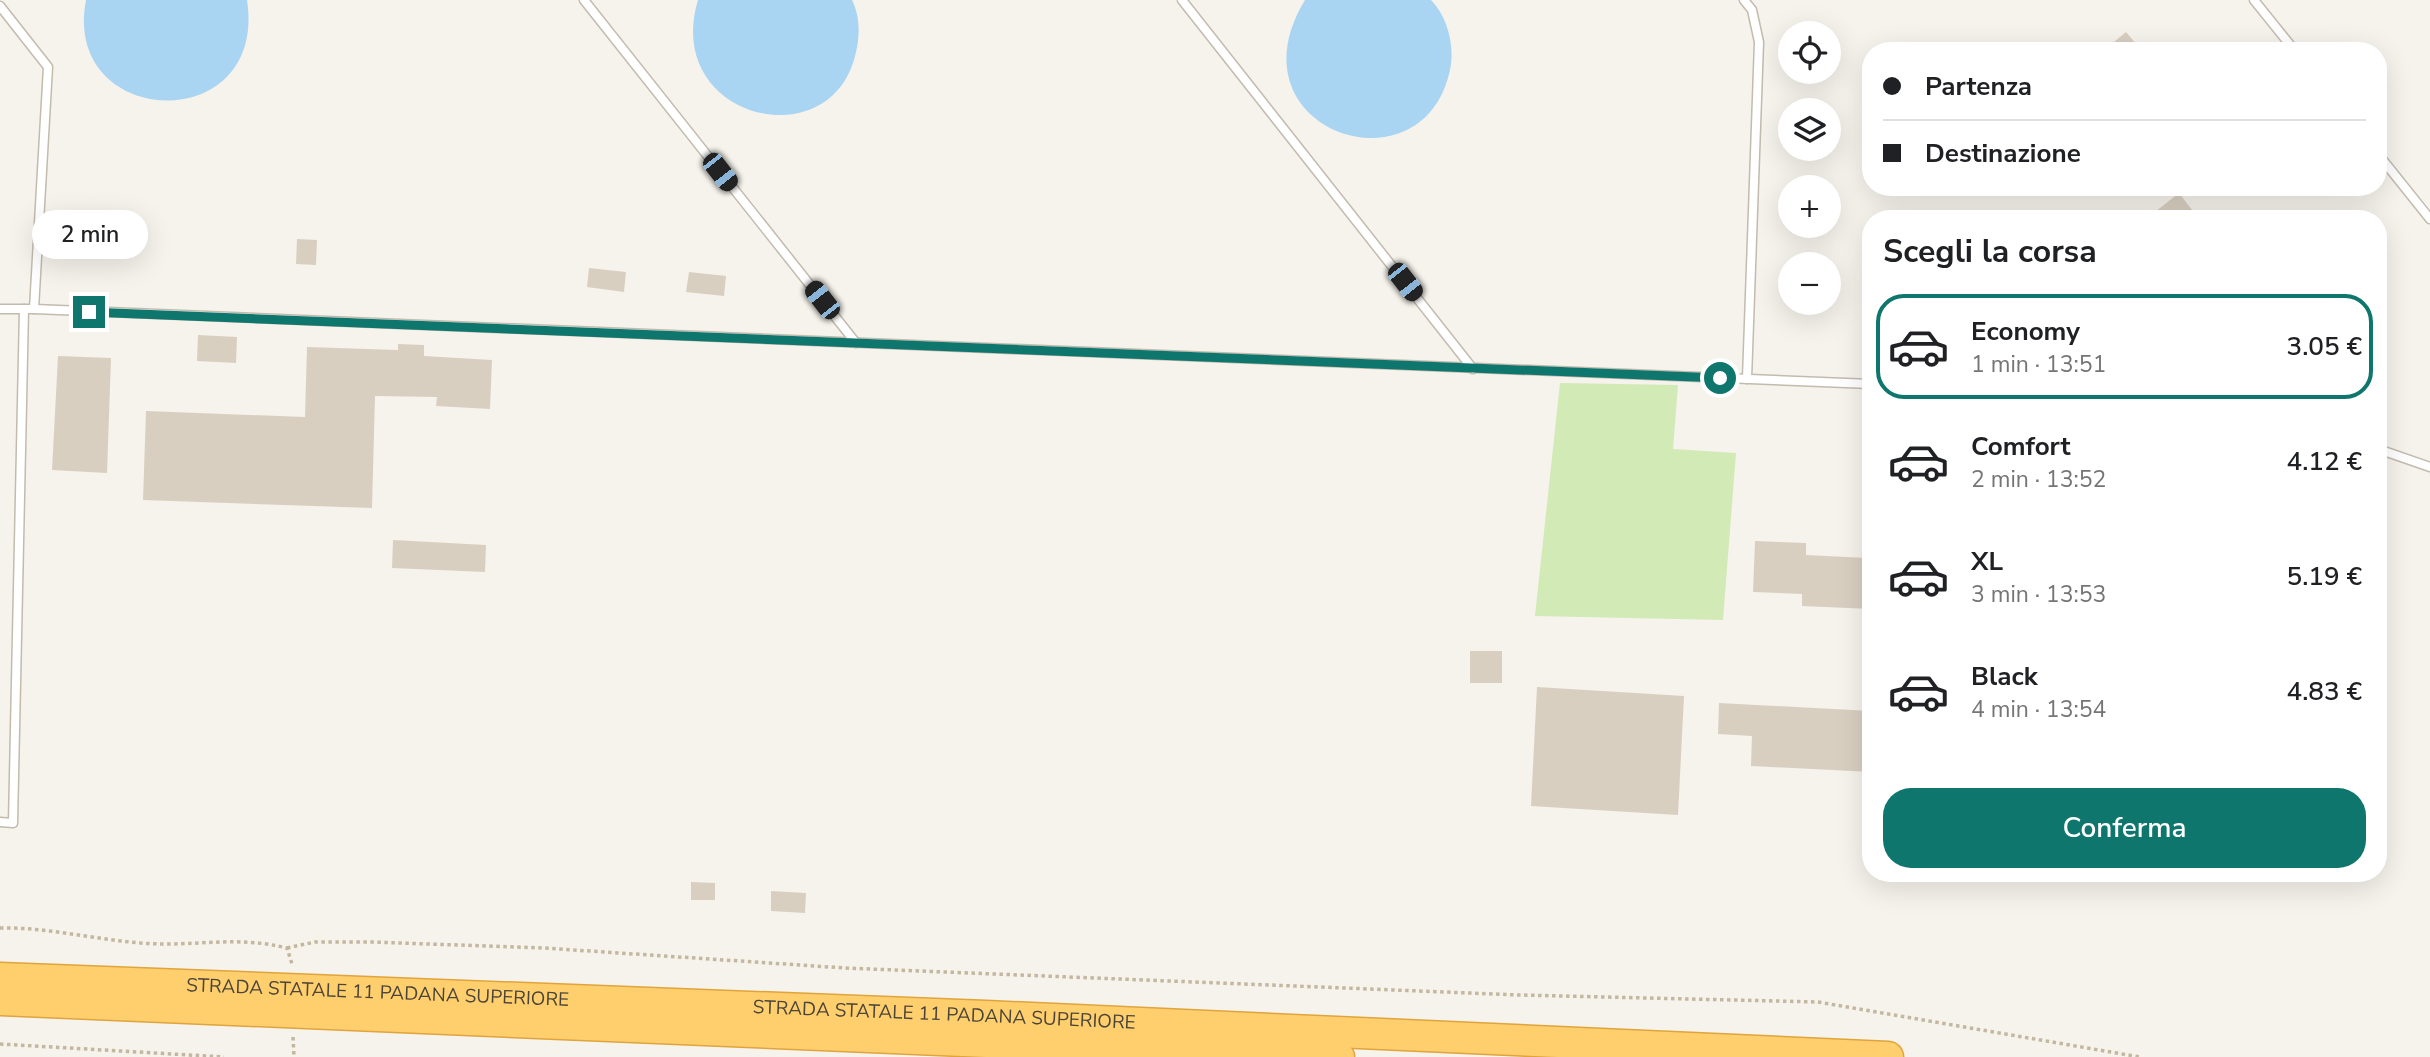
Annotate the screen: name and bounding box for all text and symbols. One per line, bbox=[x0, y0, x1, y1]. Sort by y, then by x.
map controls bbox=[1778, 21, 1841, 315]
button: locate bbox=[1778, 21, 1841, 84]
text: Partenza bbox=[1925, 69, 2032, 104]
button: layers bbox=[1778, 98, 1841, 161]
text: Destinazione bbox=[1925, 136, 2081, 171]
car bbox=[699, 149, 742, 195]
button: + bbox=[1778, 175, 1841, 238]
callout: 2 min bbox=[31, 210, 147, 260]
text: 2 min bbox=[61, 219, 119, 250]
text: Scegli la corsa bbox=[1883, 230, 2097, 273]
button: − bbox=[1778, 252, 1841, 315]
car bbox=[1384, 259, 1427, 305]
car bbox=[801, 277, 844, 323]
route end bbox=[73, 296, 105, 328]
text: Economy bbox=[1971, 314, 2080, 349]
icon: car bbox=[1887, 315, 1950, 378]
text: 3.05 € bbox=[2287, 329, 2362, 364]
text: 1 min · 13:51 bbox=[1971, 349, 2106, 380]
route start bbox=[1704, 362, 1736, 394]
text: Comfort bbox=[1971, 429, 2071, 464]
icon: car bbox=[1887, 430, 1950, 493]
text: 4.12 € bbox=[2287, 444, 2362, 479]
text: 2 min · 13:52 bbox=[1971, 464, 2106, 495]
text: XL bbox=[1971, 544, 2003, 579]
icon: car bbox=[1887, 545, 1950, 608]
text: 5.19 € bbox=[2287, 559, 2362, 594]
text: 3 min · 13:53 bbox=[1971, 579, 2106, 610]
text: Black bbox=[1971, 659, 2038, 694]
icon: car bbox=[1887, 660, 1950, 723]
text: 4.83 € bbox=[2287, 674, 2362, 709]
text: 4 min · 13:54 bbox=[1971, 694, 2106, 725]
button: Conferma bbox=[1883, 788, 2366, 868]
street label: STRADA STATALE 11 PADANA SUPERIORE bbox=[186, 972, 570, 1013]
street label: STRADA STATALE 11 PADANA SUPERIORE bbox=[752, 994, 1136, 1036]

